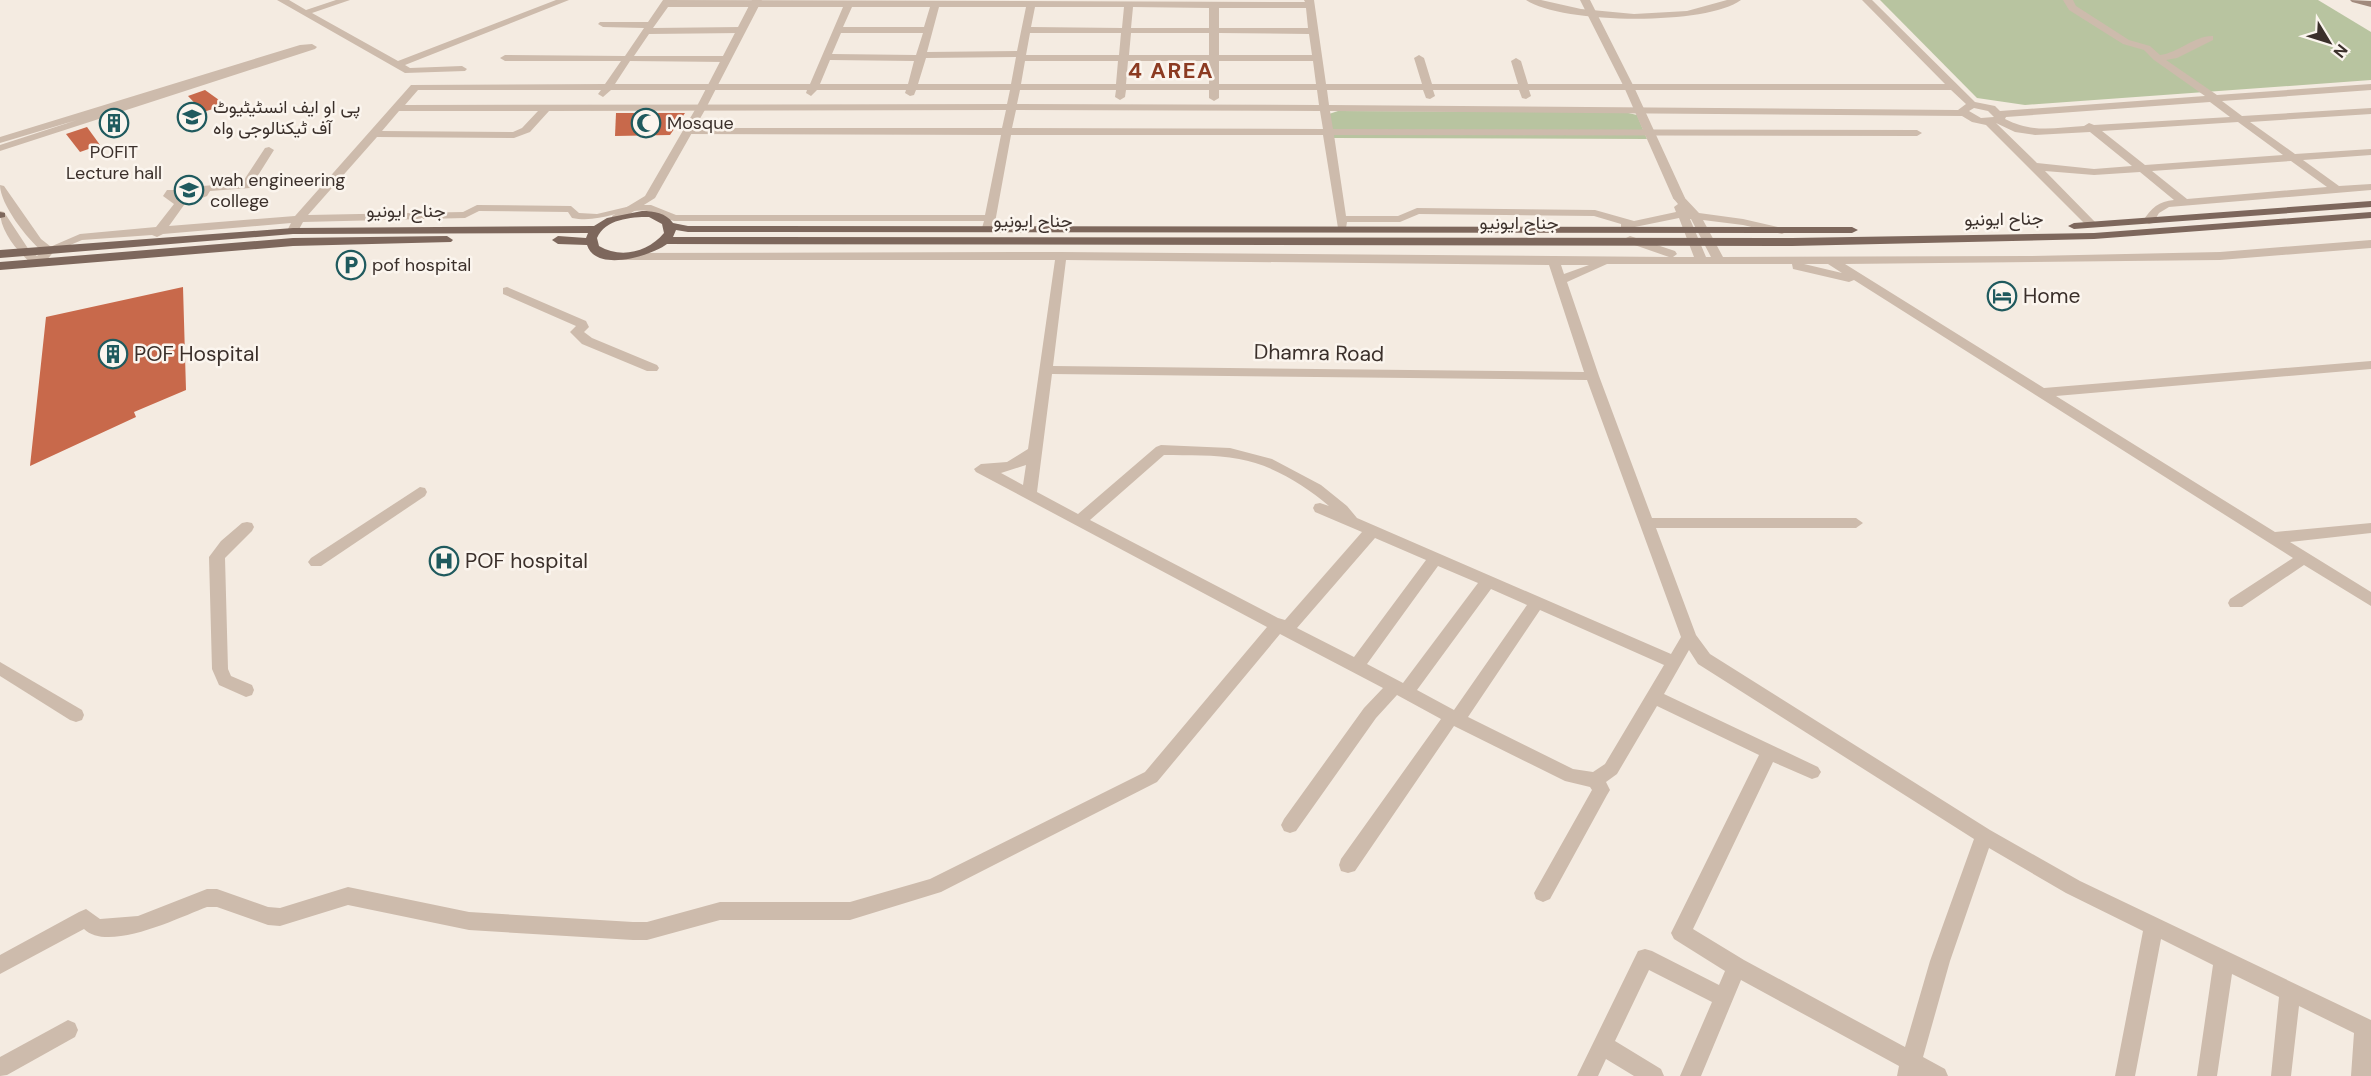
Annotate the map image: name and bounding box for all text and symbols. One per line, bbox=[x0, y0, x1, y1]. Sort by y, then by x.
north arrow bbox=[2299, 12, 2359, 72]
text: N bbox=[2329, 40, 2352, 62]
district label: 4 AREA bbox=[1128, 56, 1214, 85]
place label: پی او ایف انسٹیٹیوٹ آف ٹیکنالوجی واہ bbox=[213, 95, 360, 140]
school or university icon: پی او ایف انسٹیٹیوٹ آف ٹیکنالوجی واہ bbox=[176, 101, 208, 133]
building icon: POFIT Lecture hall bbox=[98, 107, 130, 139]
mosque icon: Mosque bbox=[630, 107, 662, 139]
place label: Mosque bbox=[667, 111, 734, 135]
place label: POFIT Lecture hall bbox=[66, 140, 162, 185]
place label: wah engineering college bbox=[210, 168, 345, 213]
school or university icon: wah engineering college bbox=[173, 174, 205, 206]
street label: جناح ایونیو bbox=[366, 199, 446, 223]
street label: جناح ایونیو bbox=[1964, 206, 2044, 232]
street label: جناح ایونیو bbox=[993, 209, 1073, 233]
street label: جناح ایونیو bbox=[1479, 211, 1559, 235]
parking icon: pof hospital bbox=[335, 249, 367, 281]
place label: pof hospital bbox=[372, 253, 471, 277]
hotel icon: Home bbox=[1986, 280, 2018, 312]
place label: Home bbox=[2023, 282, 2080, 310]
building icon: POF Hospital bbox=[97, 338, 129, 370]
street label: Dhamra Road bbox=[1254, 338, 1384, 368]
place label: POF Hospital bbox=[134, 340, 259, 368]
hospital icon: POF hospital bbox=[428, 545, 460, 577]
place label: POF hospital bbox=[465, 547, 588, 575]

